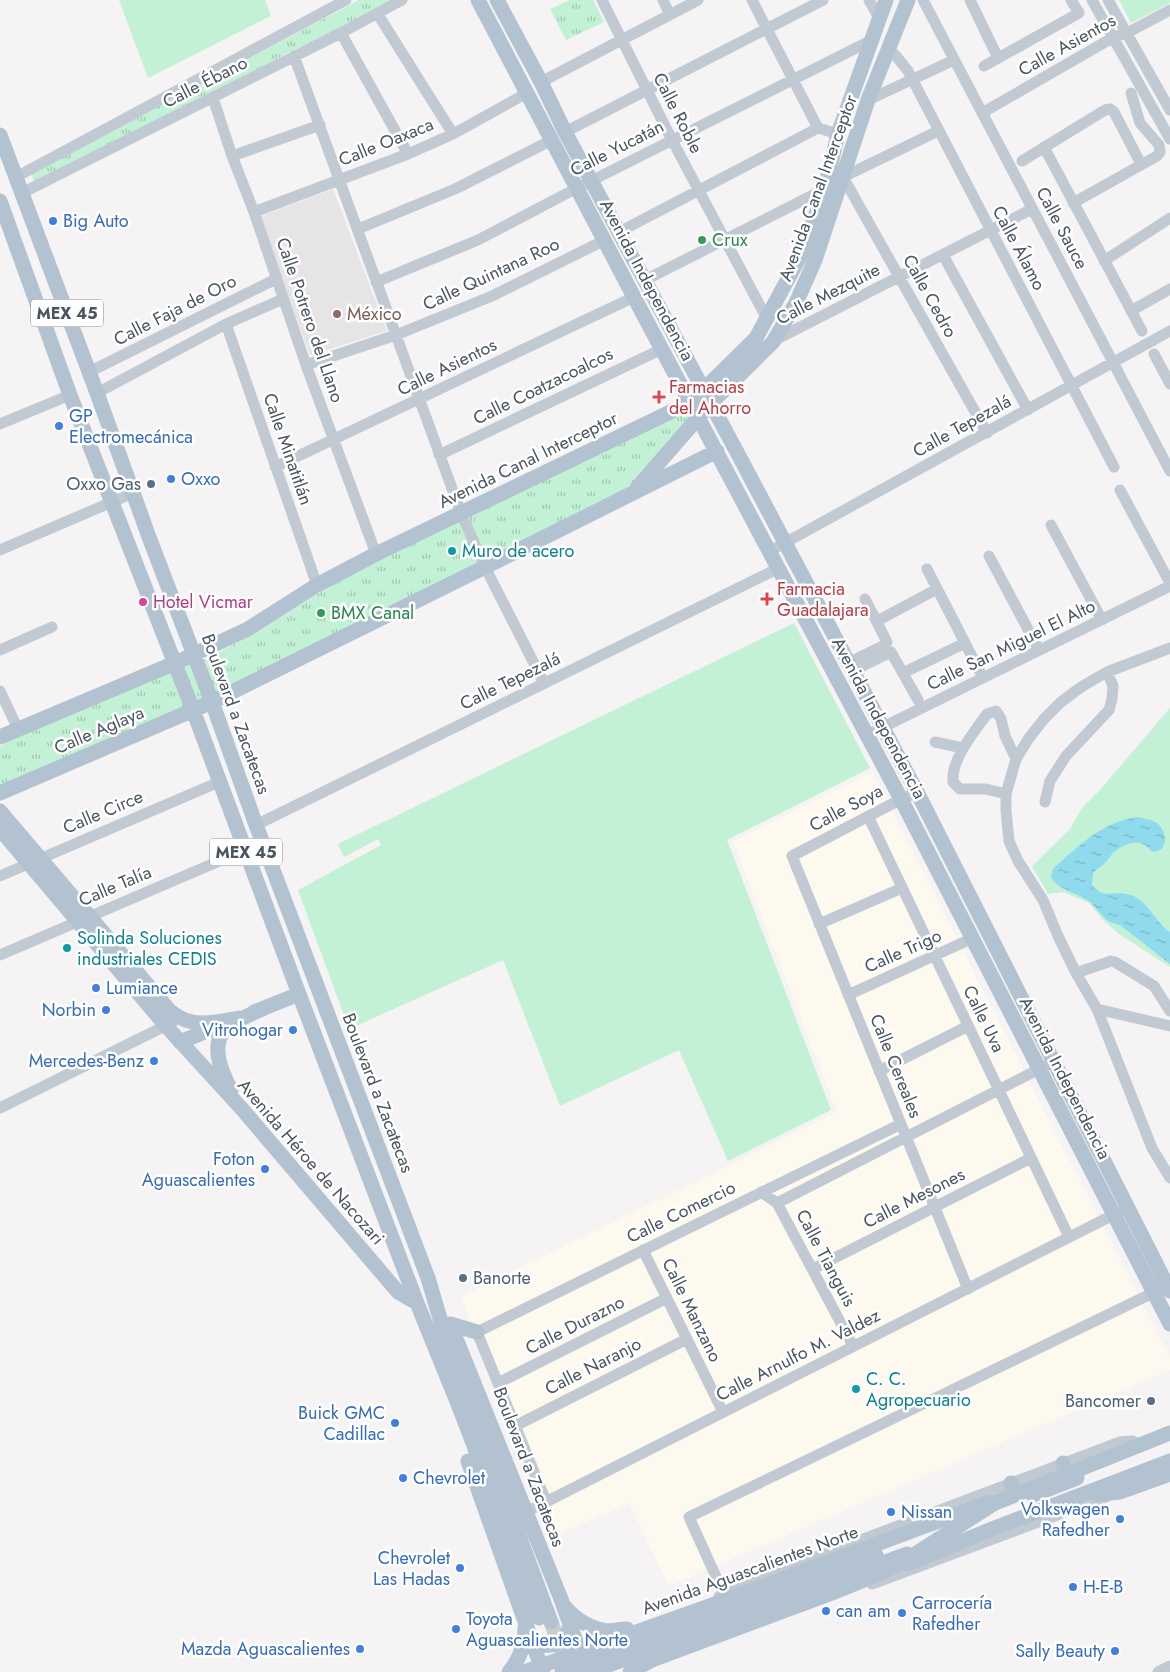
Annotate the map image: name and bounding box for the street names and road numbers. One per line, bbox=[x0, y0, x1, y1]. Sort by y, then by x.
street label: Calle Asientos bbox=[1014, 7, 1120, 83]
street label: Calle Ébano bbox=[158, 49, 252, 114]
street label: Calle Roble bbox=[647, 68, 709, 158]
street label: Avenida Canal Interceptor bbox=[772, 90, 864, 285]
street label: Calle Oaxaca bbox=[335, 111, 437, 173]
street label: Calle Yucatán bbox=[566, 113, 668, 183]
street label: Calle Sauce bbox=[1029, 182, 1095, 274]
street label: Avenida Independencia bbox=[593, 195, 701, 365]
street label: Calle Álamo bbox=[986, 201, 1052, 295]
street label: Calle Quintana Roo bbox=[418, 231, 564, 317]
street label: Calle Potrero del Llano bbox=[270, 234, 351, 406]
street label: Calle Cedro bbox=[896, 250, 964, 342]
street label: Calle Mezquite bbox=[772, 257, 884, 331]
street label: Calle Faja de Oro bbox=[109, 268, 241, 352]
road number: MEX 45 bbox=[31, 300, 103, 326]
street label: Calle Asientos bbox=[393, 332, 501, 402]
street label: Calle Coatzacoalcos bbox=[469, 341, 617, 431]
street label: Calle Tepezalá bbox=[908, 388, 1016, 464]
street label: Calle Minatitlán bbox=[257, 389, 319, 509]
street label: Avenida Canal Interceptor bbox=[434, 405, 623, 515]
street label: Calle San Miguel El Alto bbox=[922, 593, 1100, 697]
street label: Boulevard a Zacatecas bbox=[195, 630, 277, 798]
street label: Avenida Independencia bbox=[825, 633, 933, 803]
street label: Calle Tepezalá bbox=[455, 645, 565, 717]
street label: Calle Aglaya bbox=[50, 699, 148, 761]
street label: Calle Soya bbox=[805, 778, 887, 838]
street label: Calle Circe bbox=[59, 783, 147, 841]
road number: MEX 45 bbox=[210, 839, 282, 866]
street label: Calle Talía bbox=[75, 859, 155, 913]
street label: Calle Trigo bbox=[860, 922, 946, 980]
street label: Calle Uva bbox=[957, 981, 1011, 1057]
street label: Avenida Independencia bbox=[1013, 992, 1117, 1164]
street label: Boulevard a Zacatecas bbox=[336, 1010, 420, 1176]
street label: Calle Cereales bbox=[863, 1010, 929, 1122]
street label: Avenida Héroe de Nacozari bbox=[232, 1073, 390, 1251]
street label: Calle Mesones bbox=[859, 1161, 969, 1235]
street label: Calle Comercio bbox=[622, 1174, 740, 1250]
street label: Calle Tianguis bbox=[789, 1205, 863, 1311]
street label: Calle Manzano bbox=[656, 1254, 728, 1367]
street label: Calle Durazno bbox=[521, 1289, 629, 1361]
street label: Calle Arnulfo M. Valdez bbox=[711, 1302, 885, 1408]
street label: Calle Naranjo bbox=[540, 1330, 646, 1401]
street label: Boulevard a Zacatecas bbox=[487, 1384, 571, 1550]
street label: Avenida Aguascalientes Norte bbox=[638, 1519, 862, 1621]

